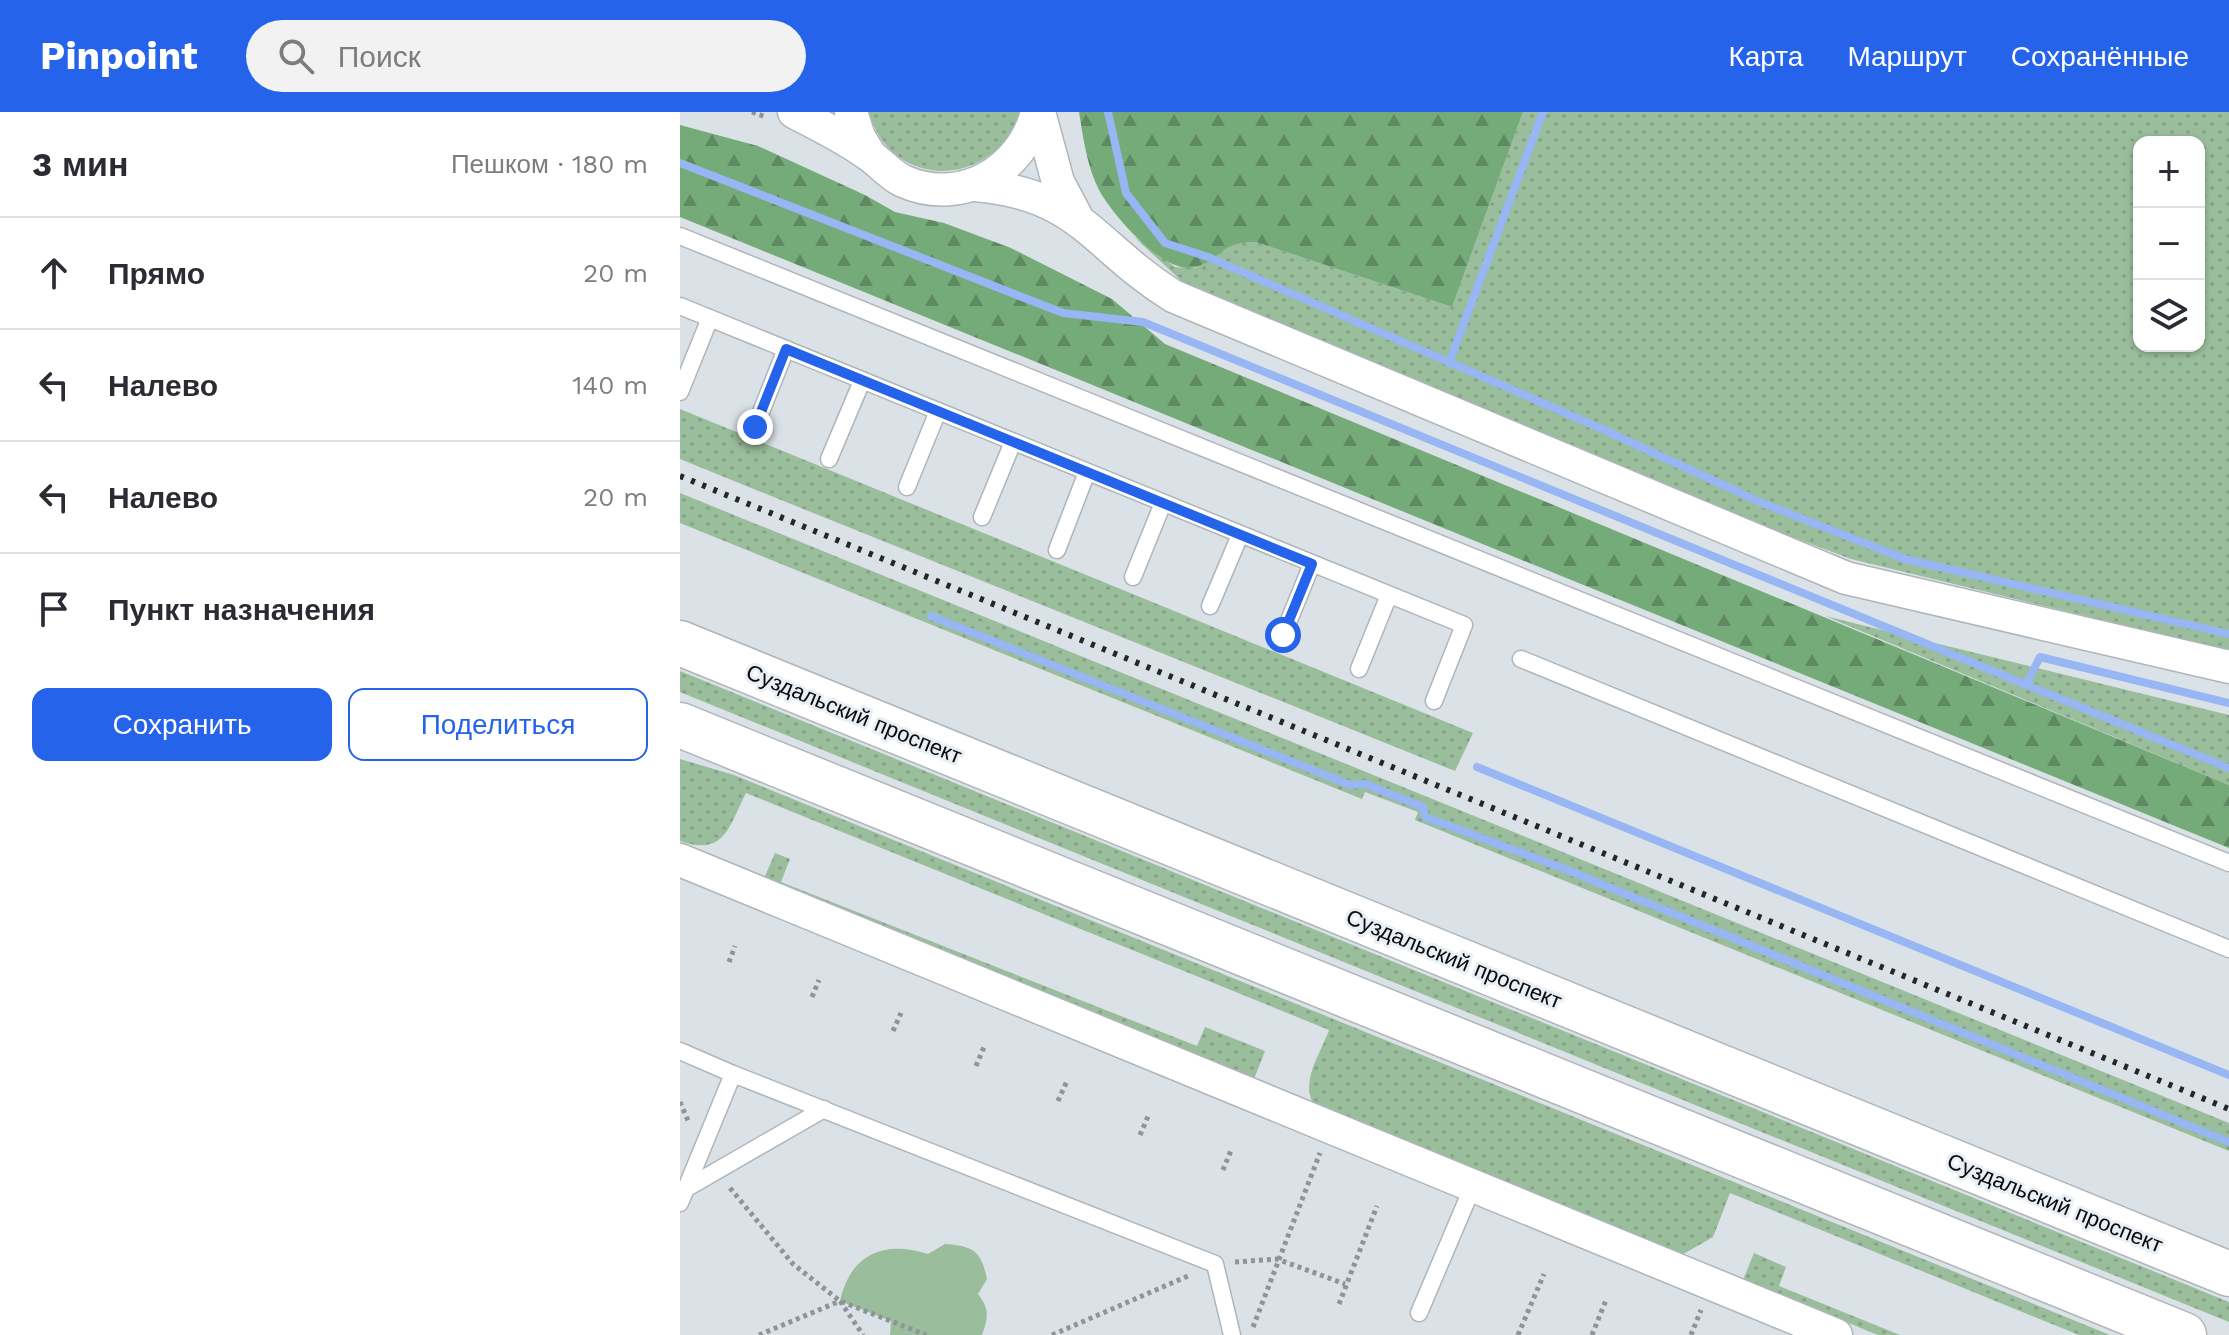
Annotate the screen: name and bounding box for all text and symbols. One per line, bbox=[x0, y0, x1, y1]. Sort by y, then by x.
search box bbox=[246, 20, 806, 92]
text: Pinpoint bbox=[40, 34, 198, 78]
icon: search bbox=[274, 34, 318, 78]
text: Поиск bbox=[338, 39, 421, 74]
text: Карта bbox=[1728, 40, 1803, 73]
text: Маршрут bbox=[1847, 40, 1967, 73]
text: Сохранённые bbox=[2011, 40, 2189, 73]
map controls bbox=[2133, 136, 2205, 352]
button: + bbox=[2133, 136, 2205, 208]
text: 3 мин bbox=[32, 144, 128, 184]
text: Пешком · 180 m bbox=[451, 149, 648, 179]
button: − bbox=[2133, 208, 2205, 280]
icon: ahead bbox=[32, 251, 76, 295]
text: Прямо bbox=[108, 256, 205, 291]
text: 20 m bbox=[583, 258, 648, 288]
button: layers bbox=[2133, 280, 2205, 352]
icon: left bbox=[32, 363, 76, 407]
text: Налево bbox=[108, 368, 218, 403]
text: 140 m bbox=[572, 370, 648, 400]
route end bbox=[737, 409, 773, 445]
icon: left bbox=[32, 475, 76, 519]
text: Налево bbox=[108, 480, 218, 515]
text: 20 m bbox=[583, 482, 648, 512]
icon: arrive bbox=[32, 587, 76, 631]
text: Пункт назначения bbox=[108, 592, 375, 627]
route start bbox=[1265, 617, 1301, 653]
street label: Суздальский проспект bbox=[743, 659, 965, 769]
button: Сохранить bbox=[32, 688, 332, 761]
button: Поделиться bbox=[348, 688, 648, 761]
street label: Суздальский проспект bbox=[1343, 904, 1565, 1014]
street label: Суздальский проспект bbox=[1944, 1148, 2166, 1258]

